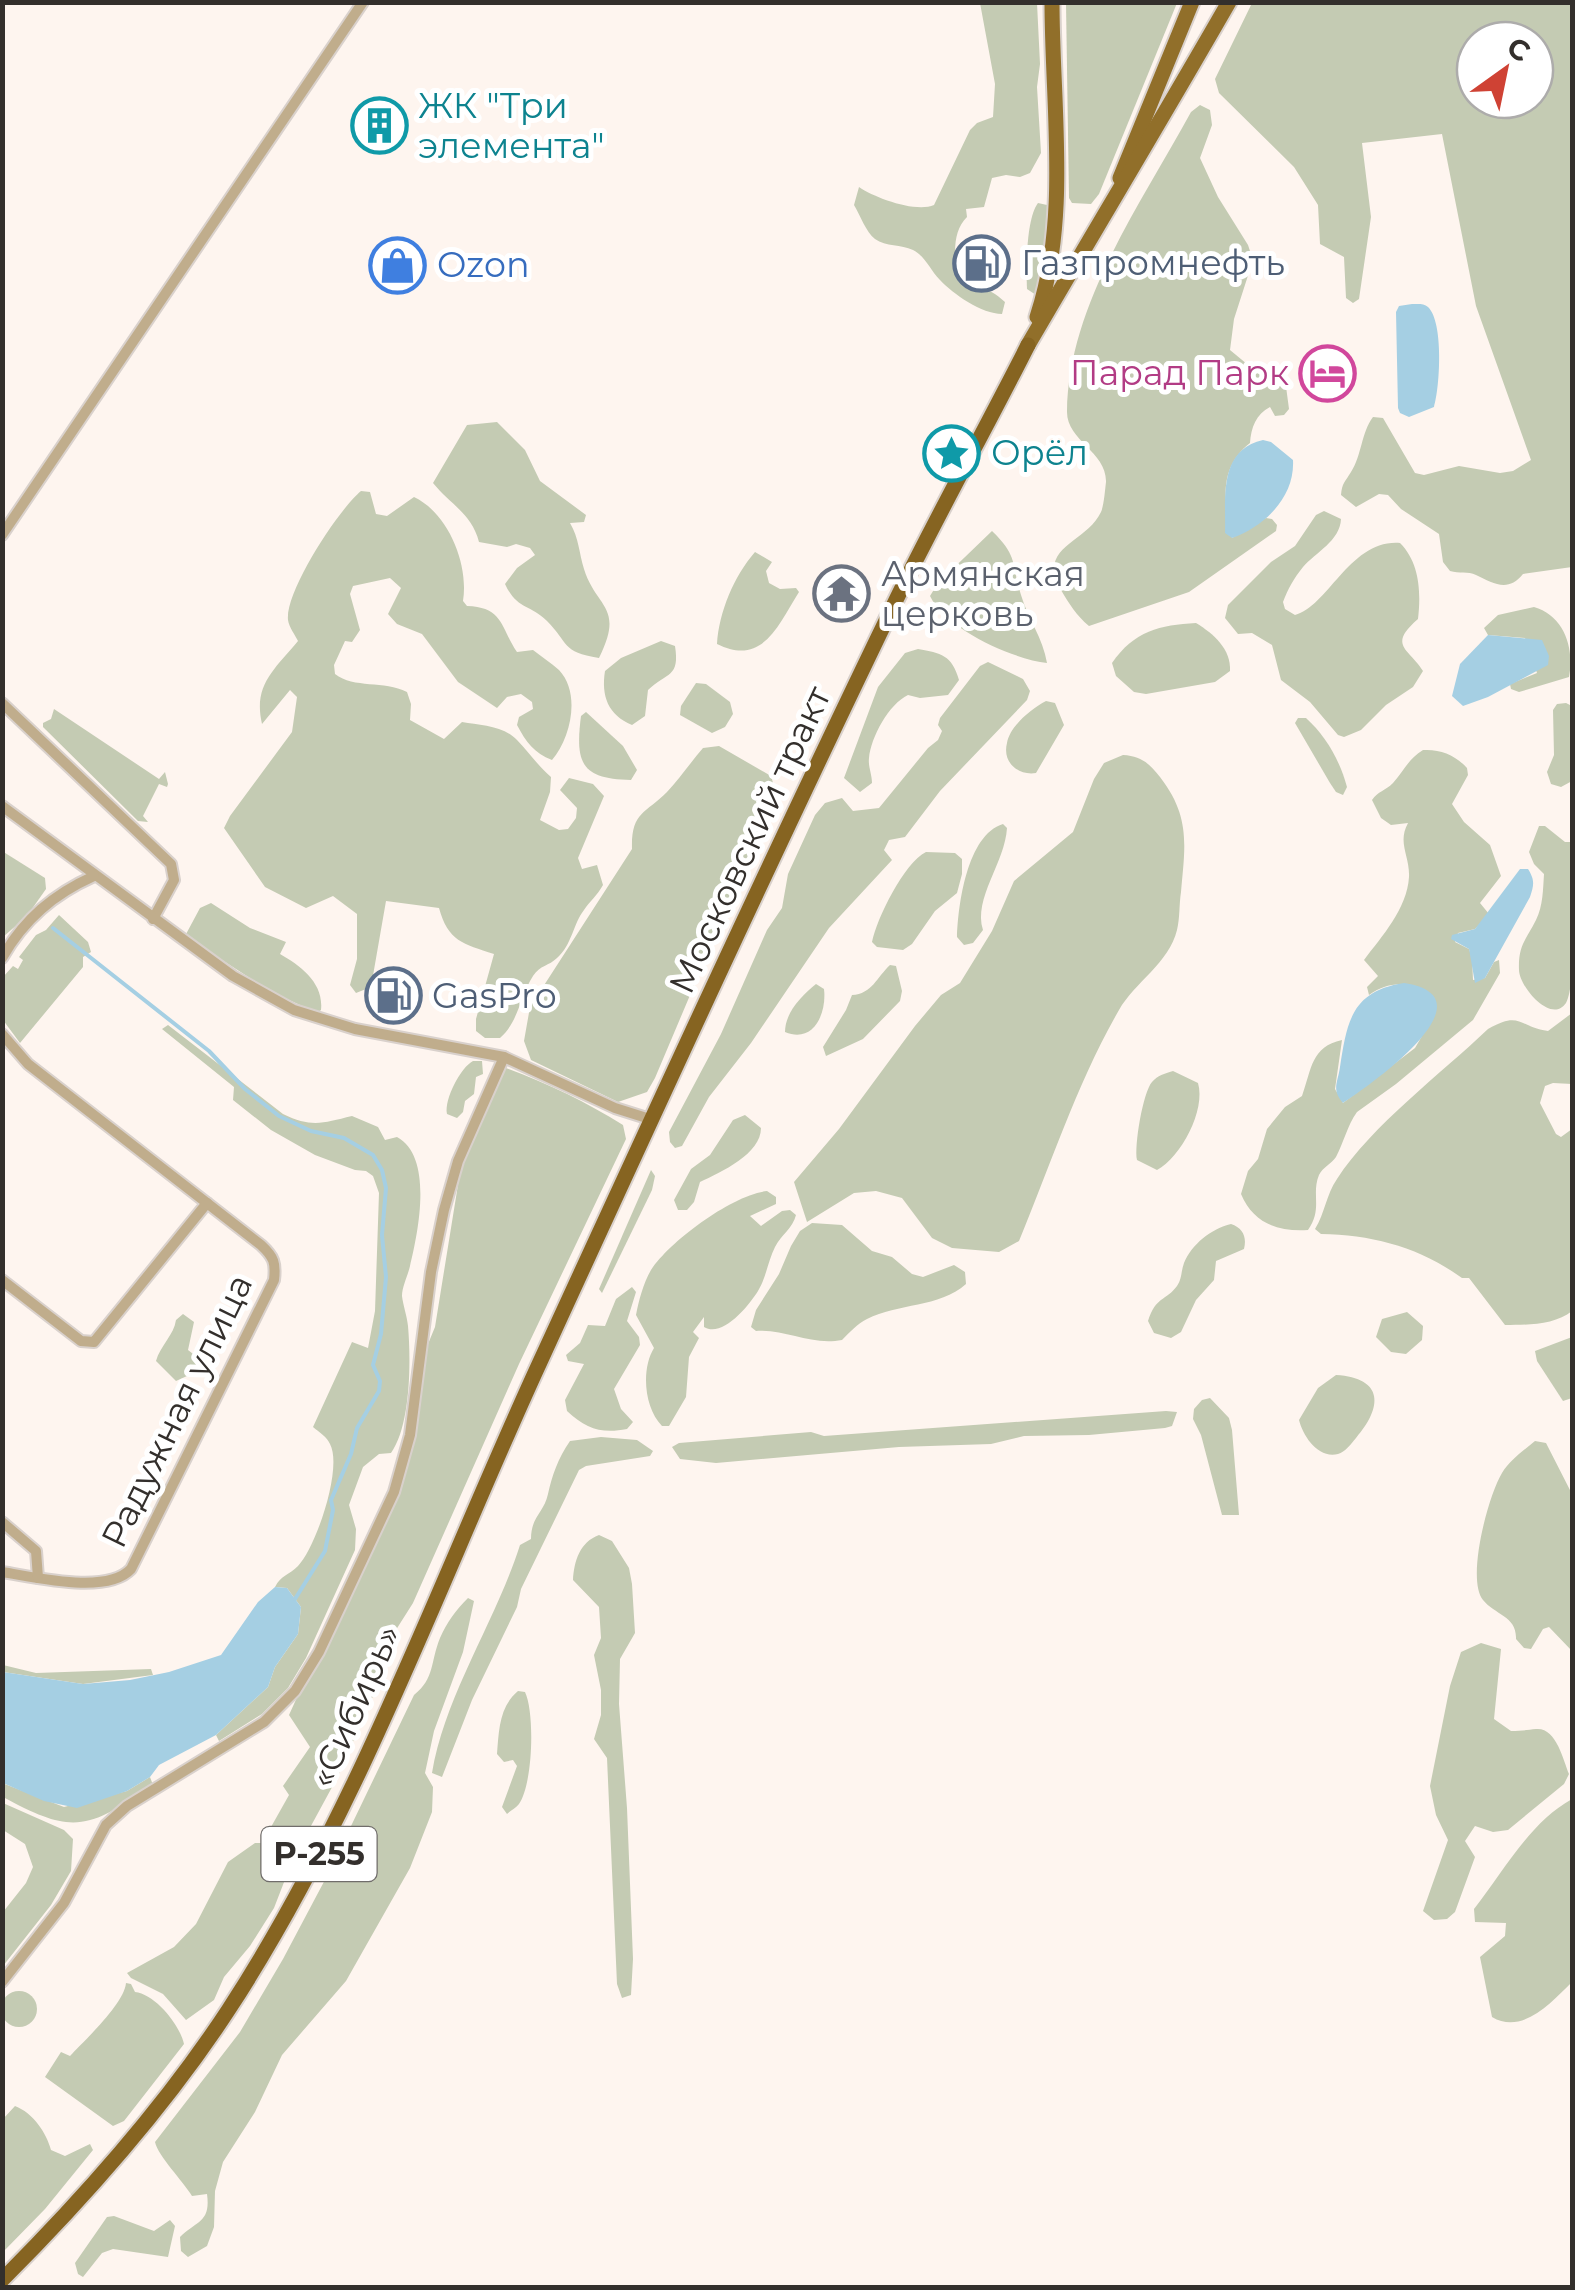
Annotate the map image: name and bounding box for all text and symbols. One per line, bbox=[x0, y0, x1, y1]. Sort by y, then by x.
north arrow bbox=[1455, 20, 1555, 120]
text: С bbox=[1501, 29, 1536, 69]
place label: ЖК "Три элемента" bbox=[418, 84, 605, 167]
building icon: ЖК "Три элемента" bbox=[349, 96, 409, 156]
fuel station icon: Газпромнефть bbox=[952, 233, 1012, 293]
shop icon: Ozon bbox=[368, 235, 428, 295]
place label: Газпромнефть bbox=[1021, 241, 1285, 284]
place label: Ozon bbox=[437, 243, 530, 286]
hotel icon: Парад Парк bbox=[1298, 343, 1358, 403]
place label: Парад Парк bbox=[1070, 351, 1289, 394]
place icon: Орёл bbox=[922, 423, 982, 483]
place label: Орёл bbox=[991, 431, 1088, 474]
place label: Армянская церковь bbox=[881, 552, 1085, 635]
temple icon: Армянская церковь bbox=[812, 564, 872, 624]
street label: Московский тракт bbox=[660, 679, 840, 1000]
fuel station icon: GasPro bbox=[363, 966, 423, 1026]
place label: GasPro bbox=[432, 974, 557, 1017]
street label: Радужная улица bbox=[92, 1267, 261, 1555]
street label: «Сибирь» bbox=[300, 1618, 409, 1794]
road number: Р-255 bbox=[262, 1827, 376, 1881]

